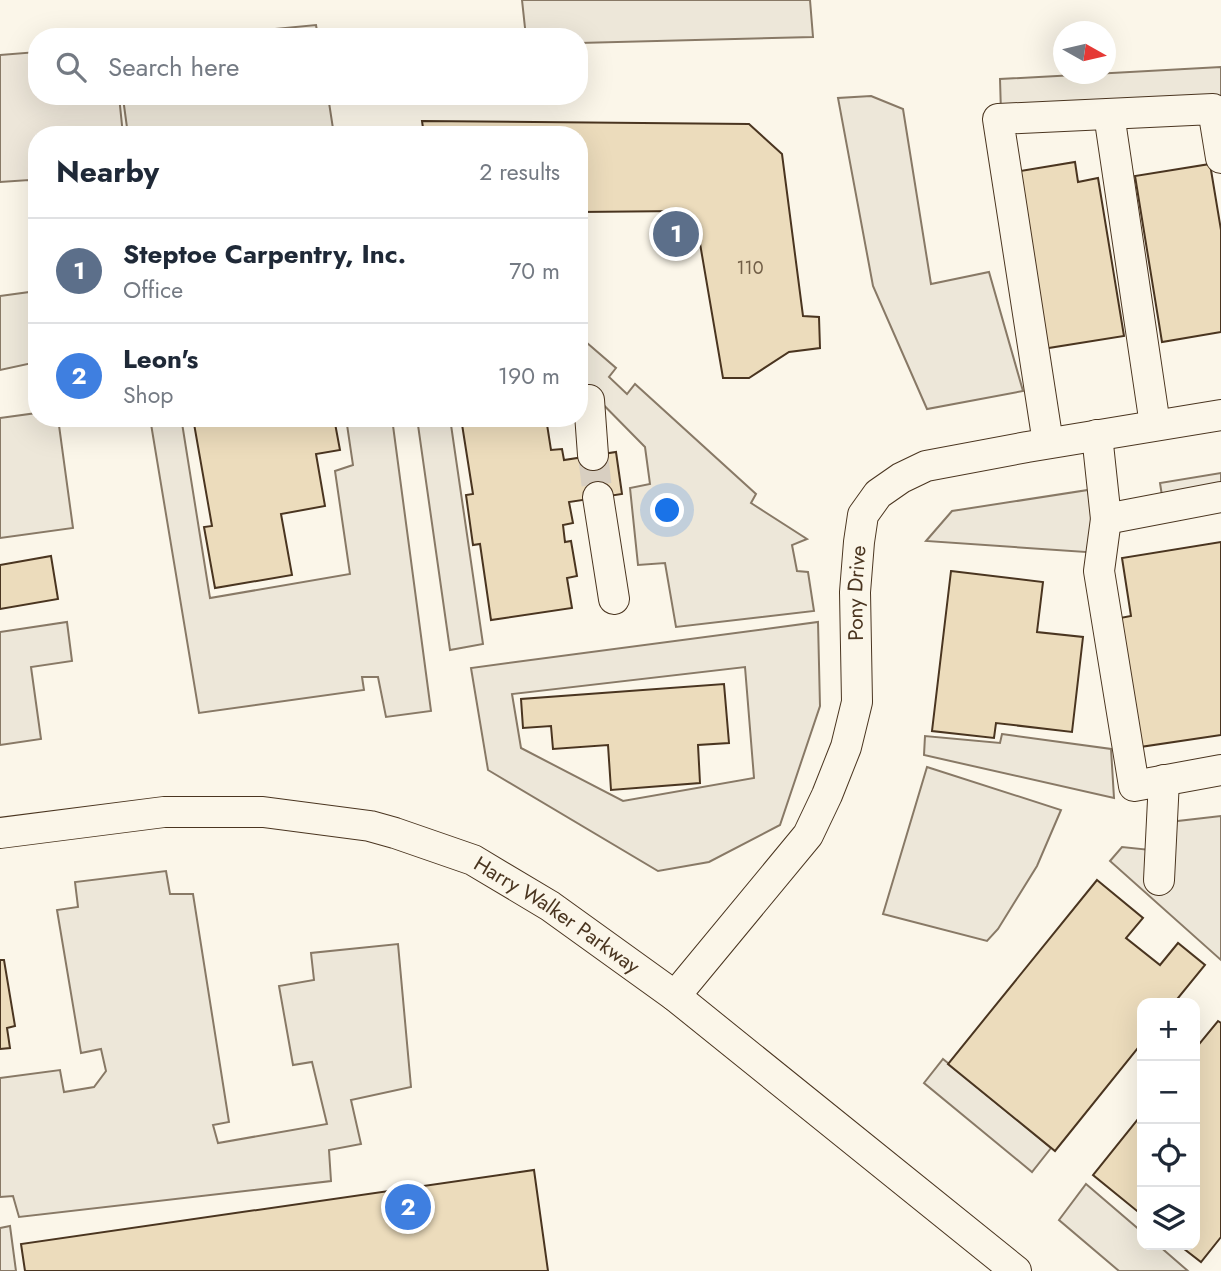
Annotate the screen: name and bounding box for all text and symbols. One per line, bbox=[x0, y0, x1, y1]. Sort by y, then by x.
north arrow bbox=[1053, 21, 1116, 84]
search box bbox=[28, 28, 588, 105]
icon: search bbox=[52, 48, 90, 86]
text: Search here bbox=[108, 48, 240, 86]
text: Nearby bbox=[56, 150, 159, 193]
text: 2 results bbox=[479, 155, 560, 189]
pin: 1 bbox=[653, 208, 699, 260]
text: Steptoe Carpentry, Inc. bbox=[123, 235, 406, 273]
text: 1 bbox=[73, 254, 85, 288]
text: 70 m bbox=[509, 254, 560, 288]
house number: 110 bbox=[737, 255, 764, 281]
text: Office bbox=[123, 273, 183, 307]
text: Leon's bbox=[123, 340, 198, 378]
text: 2 bbox=[71, 359, 87, 393]
text: 190 m bbox=[498, 359, 560, 393]
text: Shop bbox=[123, 378, 173, 412]
your location bbox=[650, 493, 684, 527]
street label: Pony Drive bbox=[840, 544, 874, 641]
street label: Harry Walker Parkway bbox=[468, 849, 647, 981]
map controls bbox=[1137, 998, 1200, 1250]
button: + bbox=[1137, 998, 1200, 1061]
button: − bbox=[1137, 1061, 1200, 1124]
button: locate bbox=[1137, 1124, 1200, 1187]
pin: 2 bbox=[385, 1181, 431, 1233]
button: layers bbox=[1137, 1187, 1200, 1250]

